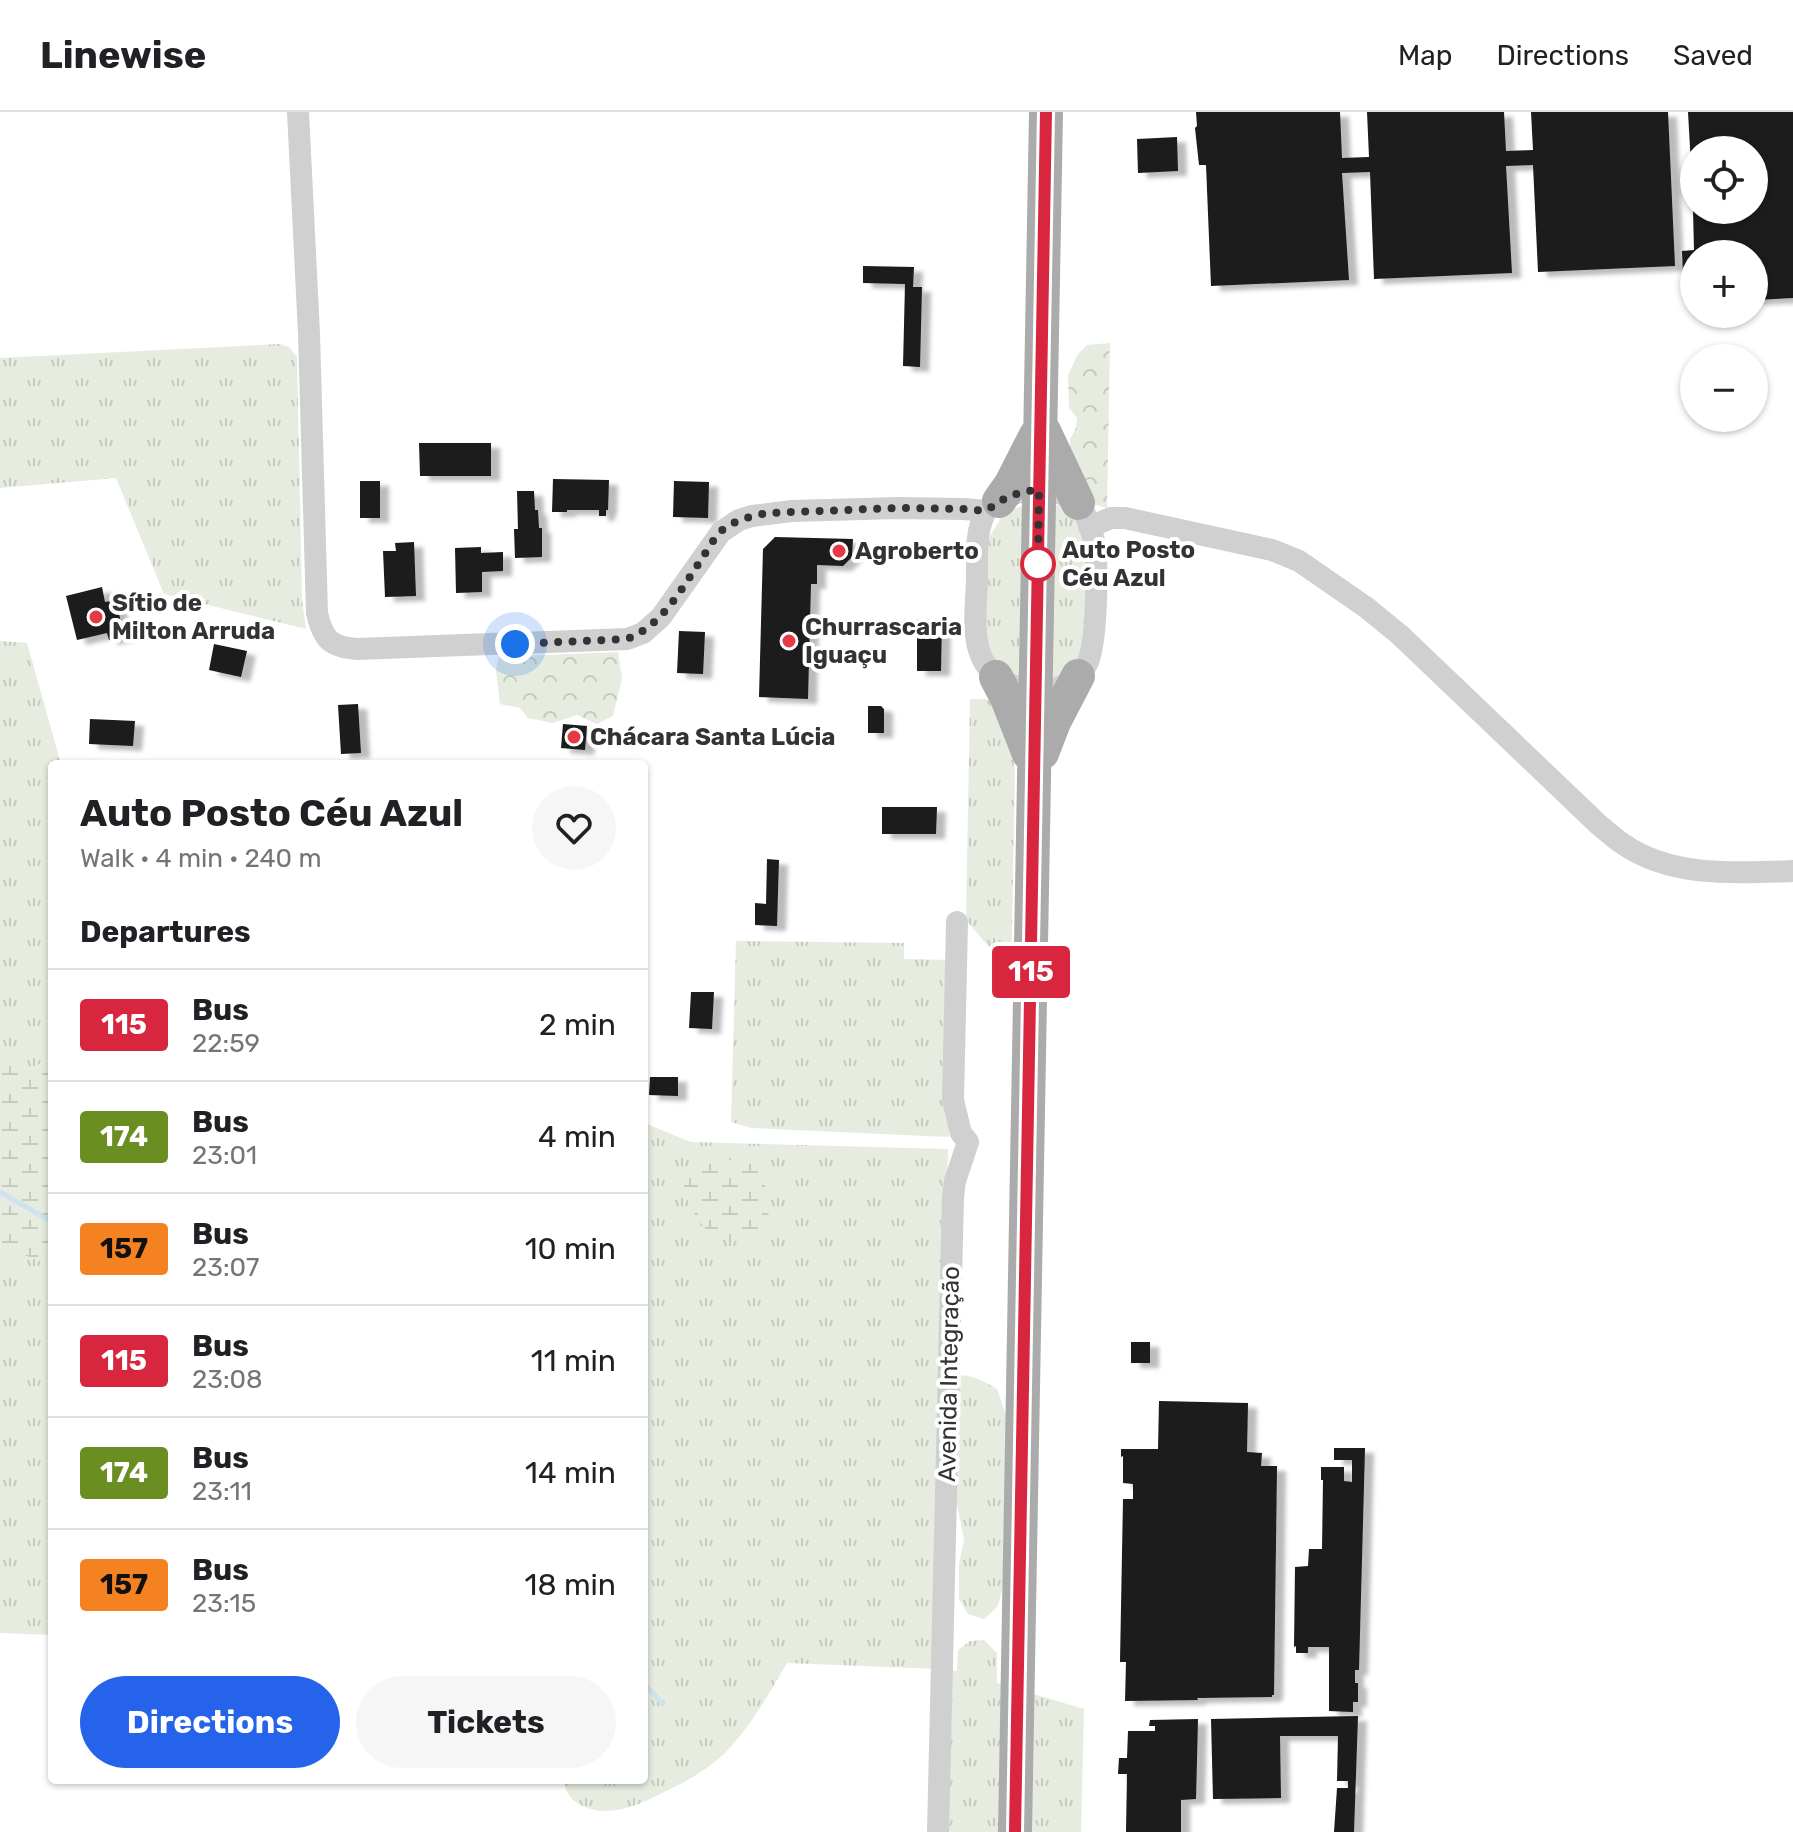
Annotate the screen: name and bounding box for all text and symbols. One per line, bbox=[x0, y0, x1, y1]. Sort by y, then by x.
text: Linewise bbox=[40, 32, 206, 78]
text: Map bbox=[1398, 39, 1452, 72]
text: Directions bbox=[1496, 39, 1629, 72]
text: Saved bbox=[1673, 39, 1753, 72]
map controls bbox=[1680, 136, 1768, 432]
button: locate bbox=[1680, 136, 1768, 224]
button: + bbox=[1680, 240, 1768, 328]
button: − bbox=[1680, 344, 1768, 432]
place label: Auto Posto Céu Azul bbox=[1062, 536, 1195, 592]
place label: Agroberto bbox=[855, 537, 979, 565]
marker: Agroberto bbox=[830, 542, 848, 560]
marker: Auto Posto Céu Azul bbox=[1021, 547, 1055, 581]
place label: Sítio de Milton Arruda bbox=[112, 589, 275, 645]
marker: Sítio de Milton Arruda bbox=[87, 608, 105, 626]
place label: Churrascaria Iguaçu bbox=[805, 613, 962, 669]
your location bbox=[495, 624, 535, 664]
marker: Churrascaria Iguaçu bbox=[780, 632, 798, 650]
place label: Chácara Santa Lúcia bbox=[590, 723, 835, 751]
marker: Chácara Santa Lúcia bbox=[565, 728, 583, 746]
button: heart bbox=[532, 786, 616, 870]
text: Auto Posto Céu Azul bbox=[80, 790, 463, 836]
text: Walk · 4 min · 240 m bbox=[80, 843, 322, 874]
text: Departures bbox=[80, 914, 251, 950]
line badge: 115 bbox=[985, 946, 1077, 998]
text: 115 bbox=[1008, 955, 1054, 988]
text: Bus bbox=[192, 992, 249, 1028]
text: 2 min bbox=[539, 1007, 616, 1043]
text: 115 bbox=[101, 1008, 147, 1041]
text: 22:59 bbox=[192, 1028, 260, 1059]
text: Bus bbox=[192, 1104, 249, 1140]
text: 4 min bbox=[538, 1119, 616, 1155]
text: 174 bbox=[100, 1120, 148, 1153]
text: 23:01 bbox=[192, 1140, 257, 1171]
text: Bus bbox=[192, 1216, 249, 1252]
text: 10 min bbox=[525, 1231, 616, 1267]
text: 157 bbox=[100, 1232, 148, 1265]
text: 23:07 bbox=[192, 1252, 259, 1283]
street label: Avenida Integração bbox=[933, 1266, 965, 1482]
text: Bus bbox=[192, 1328, 249, 1364]
text: 11 min bbox=[531, 1343, 616, 1379]
text: 115 bbox=[101, 1344, 147, 1377]
text: 23:08 bbox=[192, 1364, 263, 1395]
text: Bus bbox=[192, 1440, 249, 1476]
text: 14 min bbox=[525, 1455, 616, 1491]
text: 174 bbox=[100, 1456, 148, 1489]
text: 23:11 bbox=[192, 1476, 252, 1507]
text: Bus bbox=[192, 1552, 249, 1588]
text: 18 min bbox=[525, 1567, 616, 1603]
text: 157 bbox=[100, 1568, 148, 1601]
text: 23:15 bbox=[192, 1588, 256, 1619]
button: Directions bbox=[80, 1676, 340, 1768]
button: Tickets bbox=[356, 1676, 616, 1768]

